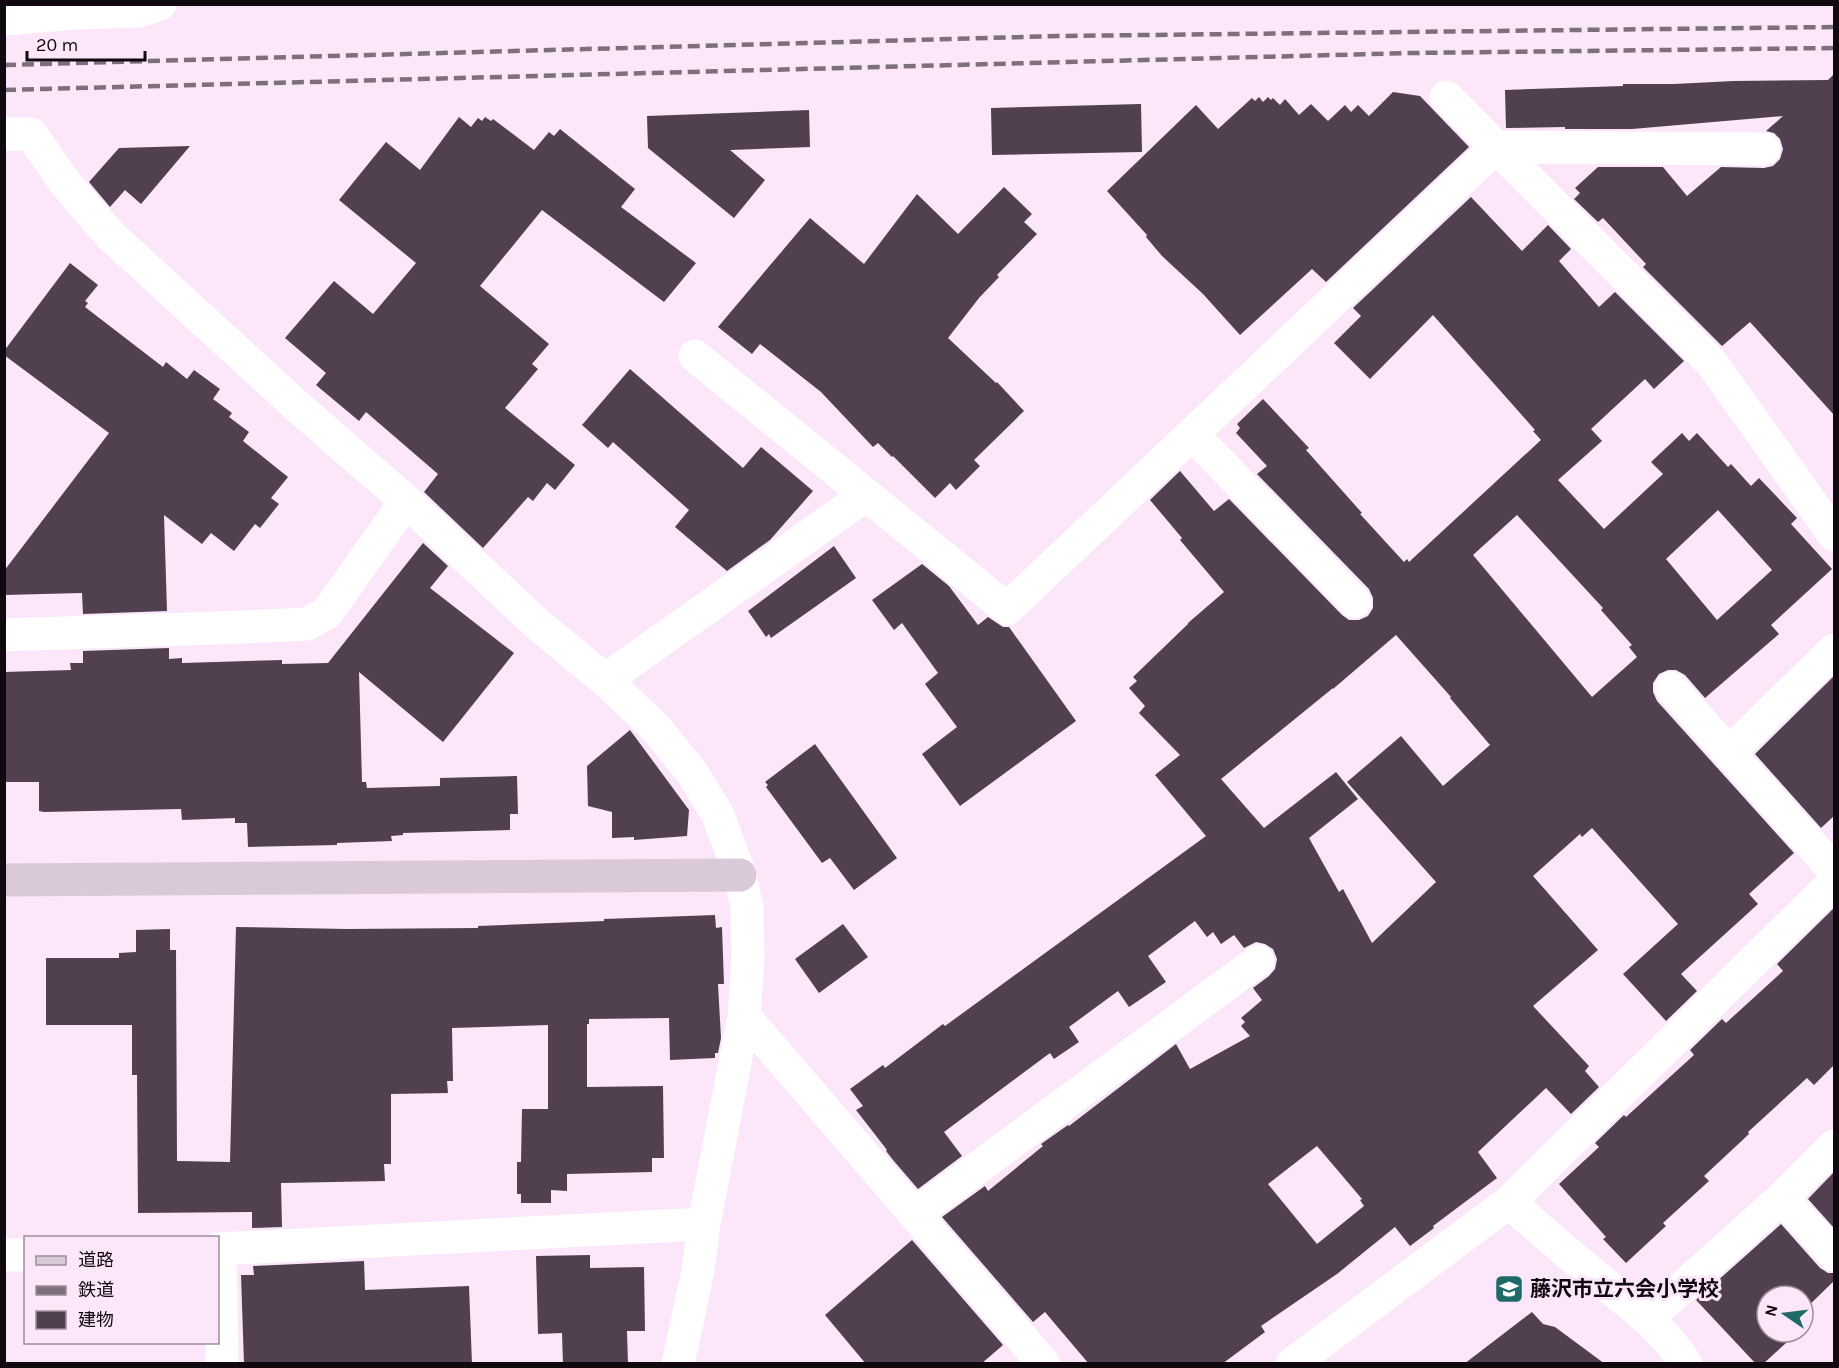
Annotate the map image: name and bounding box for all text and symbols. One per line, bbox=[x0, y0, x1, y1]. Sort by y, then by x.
scale bar bbox=[27, 24, 146, 62]
text: 20 m bbox=[36, 34, 78, 56]
legend bbox=[24, 1236, 219, 1344]
text: 道路 bbox=[78, 1249, 114, 1271]
school or university icon: 藤沢市立六会小学校 bbox=[1493, 1273, 1525, 1305]
place label: 藤沢市立六会小学校 bbox=[1530, 1277, 1719, 1301]
text: 鉄道 bbox=[78, 1279, 114, 1301]
north arrow bbox=[1755, 1284, 1815, 1344]
text: N bbox=[1760, 1303, 1782, 1318]
text: 建物 bbox=[78, 1309, 114, 1331]

